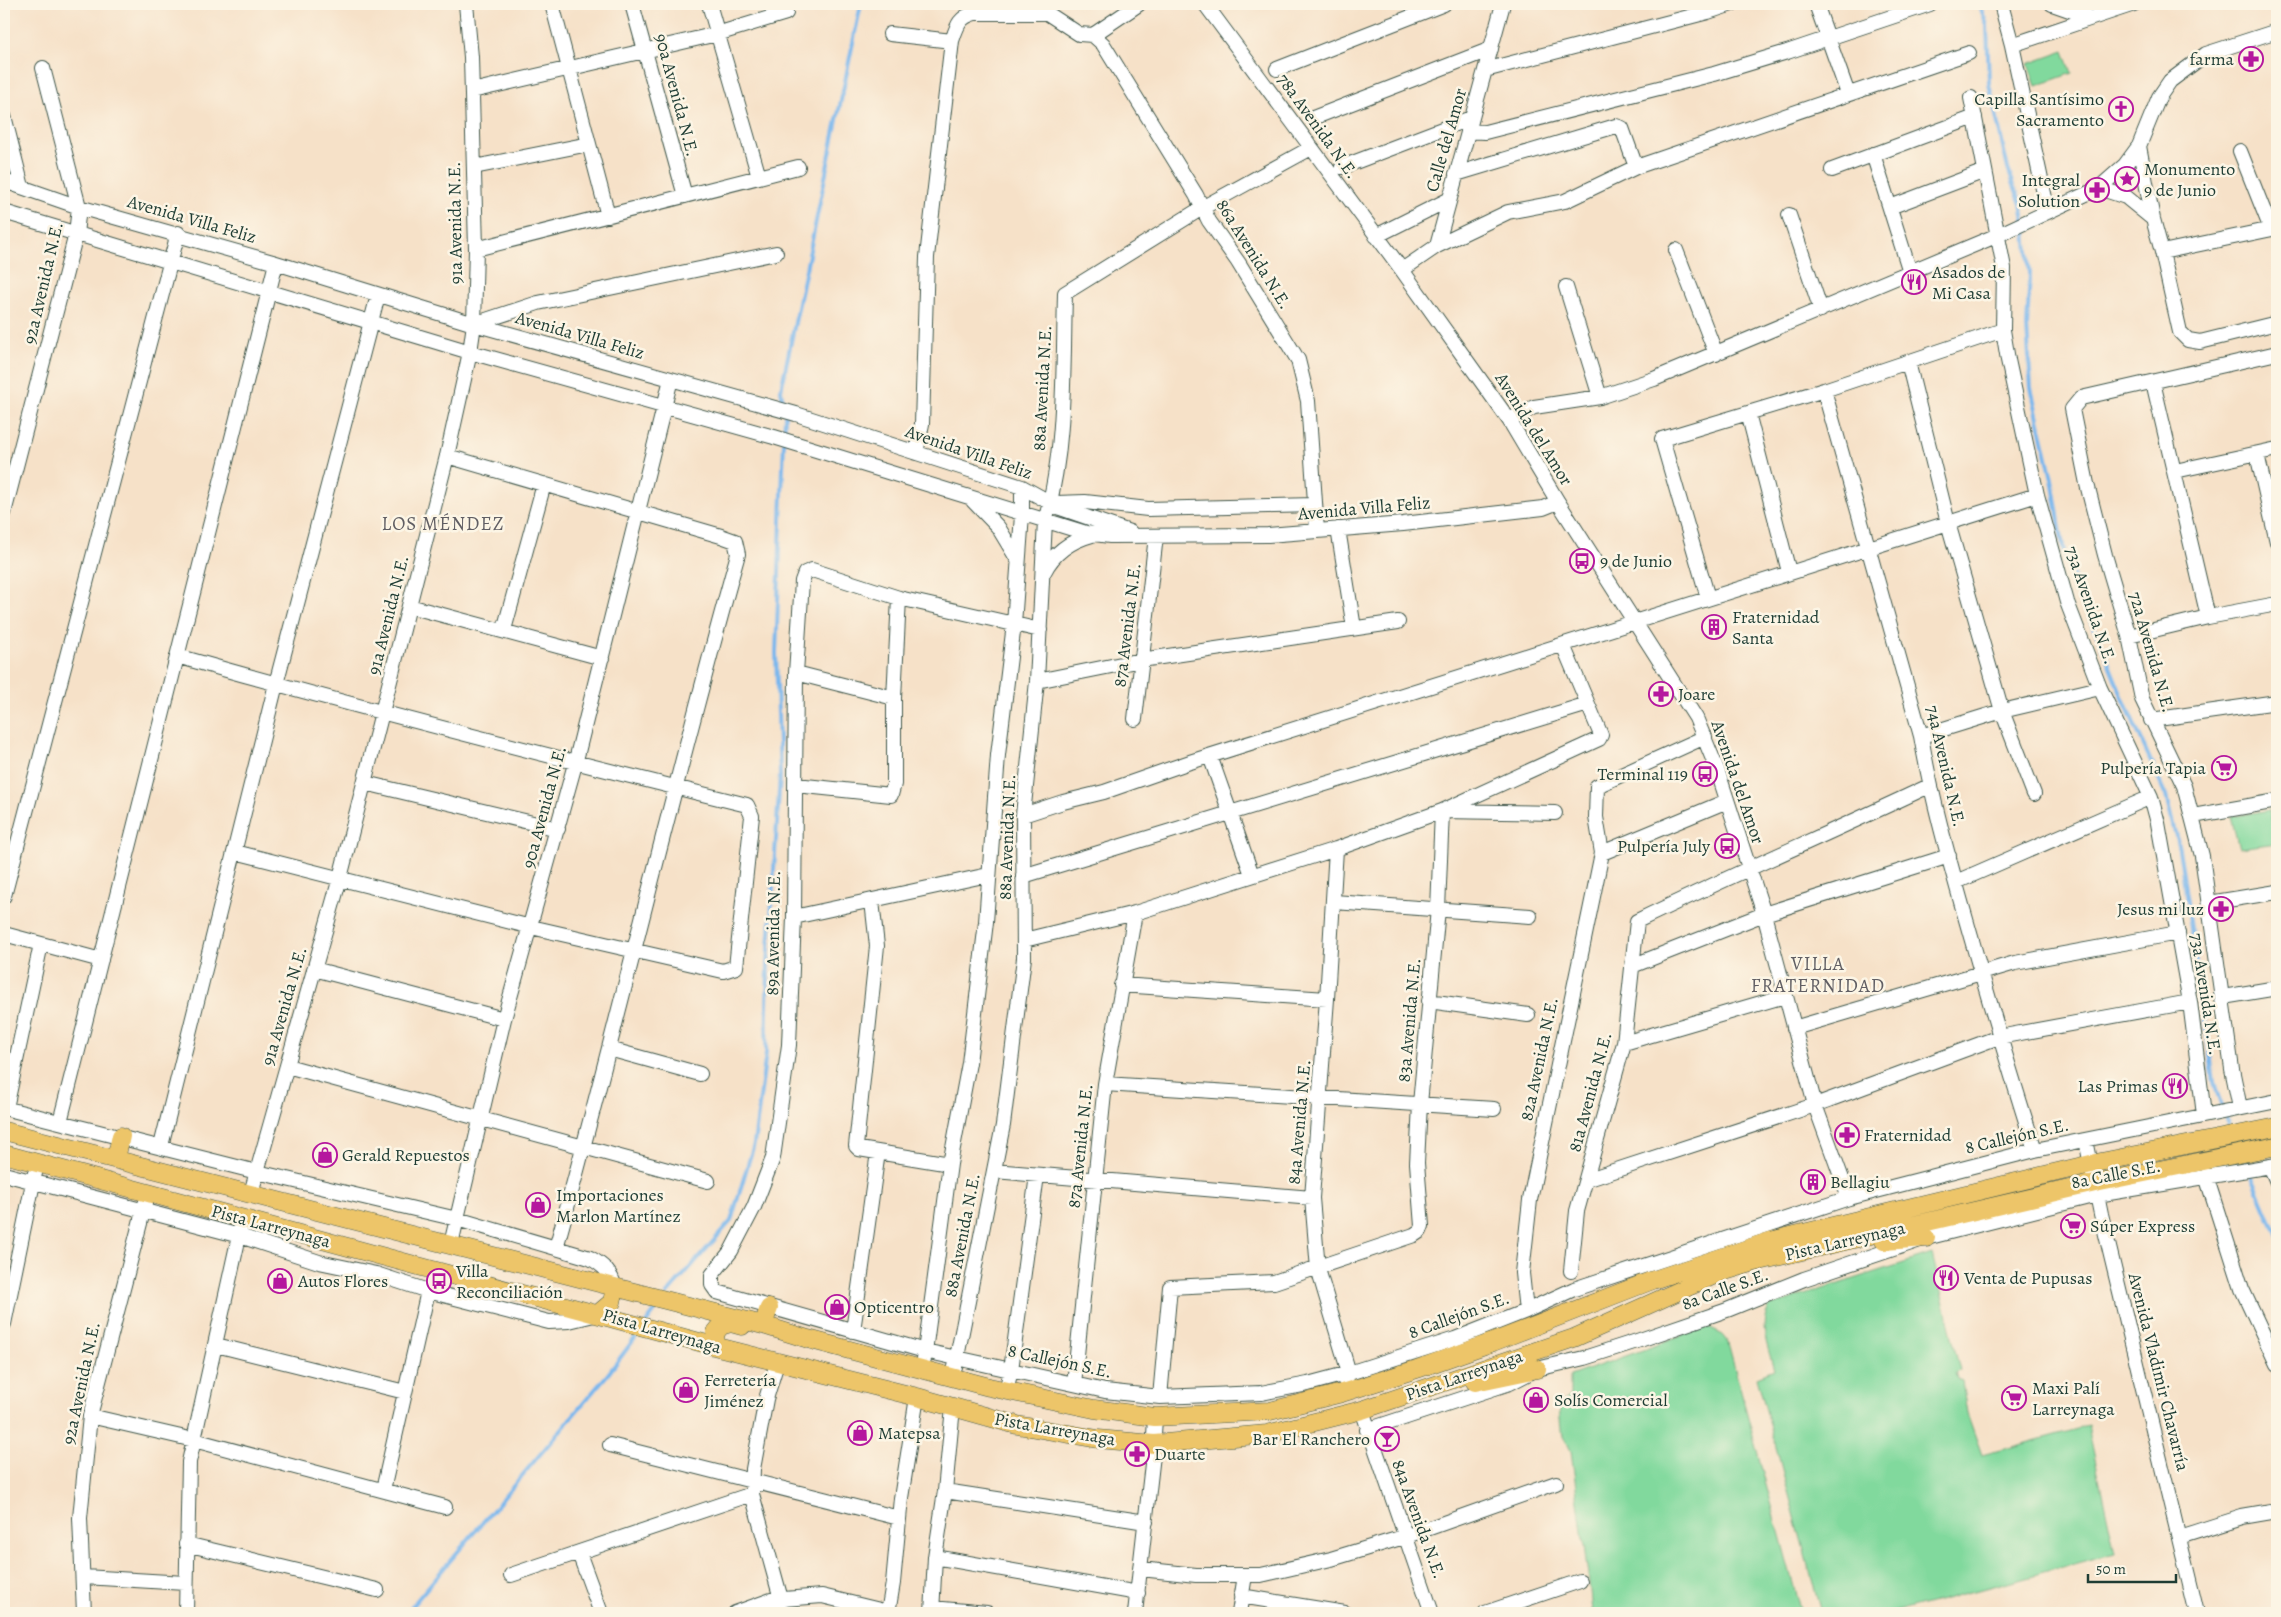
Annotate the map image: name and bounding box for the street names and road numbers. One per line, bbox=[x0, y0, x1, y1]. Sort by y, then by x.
street label: 90a Avenida N.E. bbox=[649, 31, 705, 159]
street label: 78a Avenida N.E. bbox=[1272, 68, 1364, 184]
street label: Calle del Amor bbox=[1420, 85, 1472, 195]
street label: 91a Avenida N.E. bbox=[442, 161, 468, 285]
street label: Avenida Villa Feliz bbox=[124, 189, 259, 249]
street label: 86a Avenida N.E. bbox=[1211, 194, 1297, 314]
street label: 92a Avenida N.E. bbox=[17, 219, 69, 347]
street label: Avenida Villa Feliz bbox=[512, 305, 647, 365]
street label: 88a Avenida N.E. bbox=[1027, 324, 1057, 452]
street label: Avenida del Amor bbox=[1489, 367, 1578, 490]
street label: Avenida Villa Feliz bbox=[901, 419, 1036, 485]
street label: Avenida Villa Feliz bbox=[1296, 490, 1431, 526]
street label: 73a Avenida N.E. bbox=[2060, 543, 2122, 667]
street label: 91a Avenida N.E. bbox=[361, 553, 415, 677]
street label: 87a Avenida N.E. bbox=[1107, 562, 1147, 688]
street label: 72a Avenida N.E. bbox=[2123, 589, 2181, 715]
street label: 74a Avenida N.E. bbox=[1920, 703, 1972, 829]
street label: Avenida del Amor bbox=[1705, 716, 1770, 847]
street label: 90a Avenida N.E. bbox=[516, 743, 572, 871]
street label: 88a Avenida N.E. bbox=[993, 774, 1021, 900]
street label: 89a Avenida N.E. bbox=[760, 870, 786, 996]
street label: 73a Avenida N.E. bbox=[2184, 931, 2228, 1057]
street label: 91a Avenida N.E. bbox=[256, 944, 312, 1068]
street label: 83a Avenida N.E. bbox=[1392, 957, 1426, 1083]
street label: 82a Avenida N.E. bbox=[1514, 995, 1564, 1123]
street label: 81a Avenida N.E. bbox=[1562, 1029, 1618, 1155]
street label: 84a Avenida N.E. bbox=[1282, 1059, 1316, 1185]
street label: 87a Avenida N.E. bbox=[1062, 1083, 1098, 1209]
street label: 8 Callejón S.E. bbox=[1963, 1112, 2071, 1160]
street label: 8a Calle S.E. bbox=[2069, 1154, 2163, 1194]
street label: 88a Avenida N.E. bbox=[938, 1171, 986, 1299]
street label: Pista Larreynaga bbox=[209, 1199, 334, 1254]
street label: Pista Larreynaga bbox=[1783, 1215, 1908, 1266]
street label: 8a Calle S.E. bbox=[1678, 1262, 1772, 1316]
street label: Avenida Vladimir Chavarría bbox=[2122, 1269, 2195, 1474]
street label: 8 Callejón S.E. bbox=[1405, 1286, 1513, 1344]
street label: Pista Larreynaga bbox=[600, 1303, 725, 1360]
street label: 92a Avenida N.E. bbox=[56, 1319, 106, 1447]
street label: 8 Callejón S.E. bbox=[1006, 1338, 1114, 1384]
street label: Pista Larreynaga bbox=[1402, 1344, 1526, 1406]
street label: Pista Larreynaga bbox=[993, 1407, 1118, 1452]
street label: 84a Avenida N.E. bbox=[1386, 1456, 1452, 1582]

